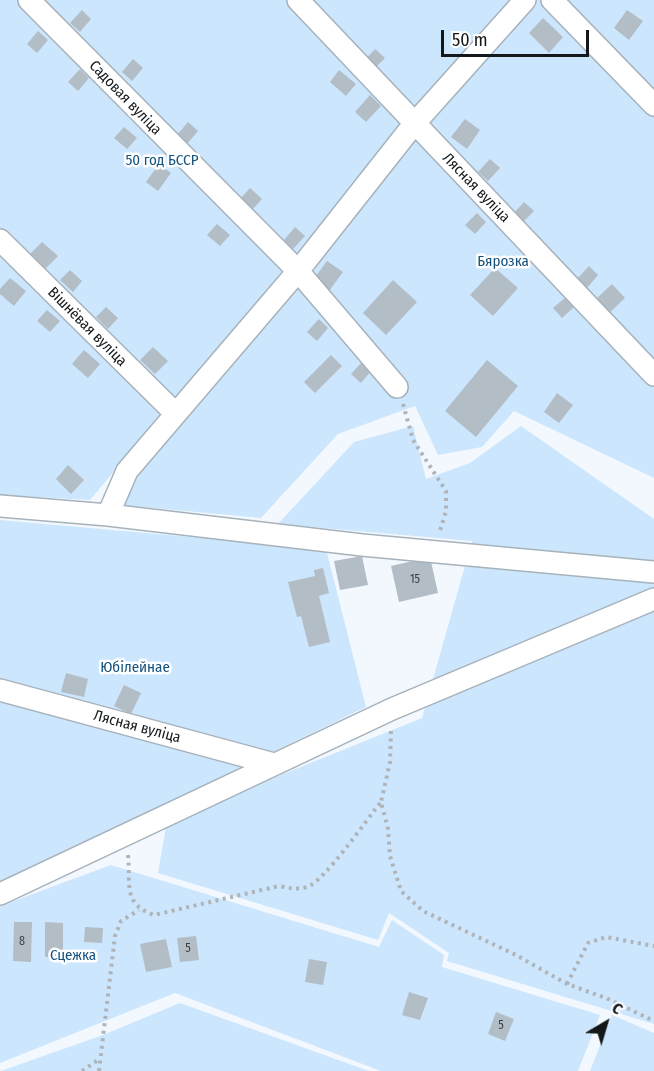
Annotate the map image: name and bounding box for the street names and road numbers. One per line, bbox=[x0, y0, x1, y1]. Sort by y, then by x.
street label: Садовая вуліца bbox=[85, 57, 165, 139]
street label: Лясная вуліца bbox=[438, 150, 514, 226]
street label: Вішнёвая вуліца bbox=[44, 284, 130, 370]
street label: Лясная вуліца bbox=[91, 707, 183, 747]

